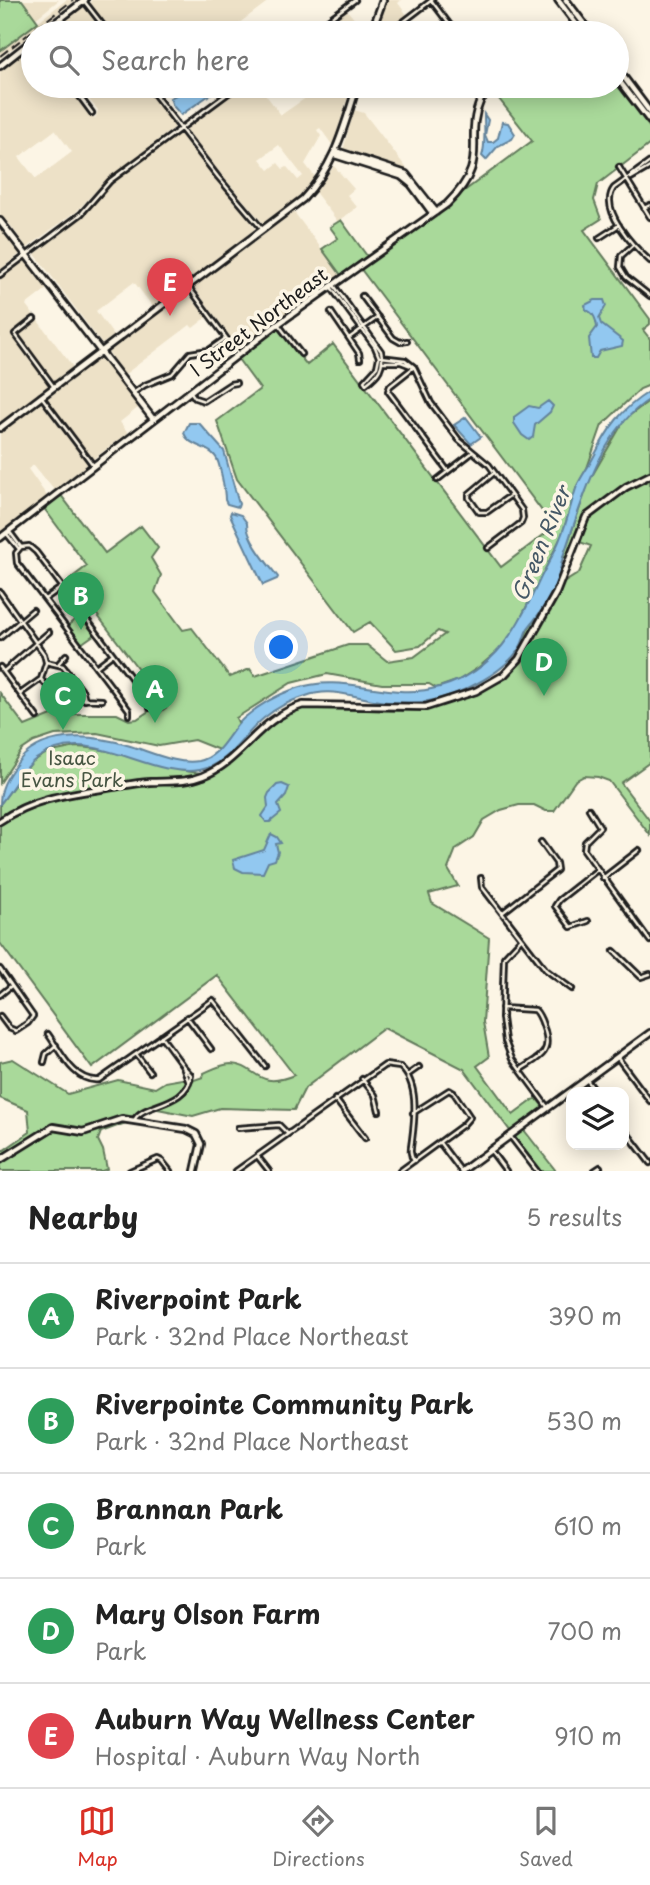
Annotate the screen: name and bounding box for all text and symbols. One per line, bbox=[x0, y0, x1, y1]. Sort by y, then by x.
search box bbox=[21, 21, 629, 98]
text: Search here bbox=[101, 40, 250, 79]
icon: search bbox=[45, 41, 83, 79]
pin: E bbox=[147, 258, 193, 316]
street label: I Street Northeast bbox=[184, 260, 333, 382]
water label: Green River bbox=[503, 479, 579, 605]
pin: B bbox=[58, 572, 104, 630]
your location bbox=[264, 630, 298, 664]
pin: D bbox=[521, 638, 567, 696]
pin: A bbox=[132, 665, 178, 723]
pin: C bbox=[40, 672, 86, 730]
park label: Isaac Evans Park bbox=[21, 743, 124, 793]
map controls bbox=[566, 1087, 629, 1150]
button: layers bbox=[566, 1087, 629, 1150]
text: Nearby bbox=[28, 1194, 138, 1239]
text: 5 results bbox=[526, 1199, 622, 1234]
text: Riverpoint Park bbox=[95, 1279, 302, 1318]
text: A bbox=[42, 1298, 60, 1333]
text: 390 m bbox=[548, 1298, 622, 1333]
text: Park · 32nd Place Northeast bbox=[95, 1318, 409, 1353]
text: Riverpointe Community Park bbox=[95, 1384, 473, 1423]
text: B bbox=[43, 1403, 59, 1438]
text: 530 m bbox=[546, 1403, 622, 1438]
text: Park · 32nd Place Northeast bbox=[95, 1423, 409, 1458]
text: Brannan Park bbox=[95, 1489, 283, 1528]
text: C bbox=[42, 1508, 60, 1543]
text: 610 m bbox=[554, 1508, 622, 1543]
text: Park bbox=[95, 1528, 146, 1563]
text: Mary Olson Farm bbox=[95, 1594, 321, 1633]
text: D bbox=[42, 1613, 60, 1648]
text: 700 m bbox=[547, 1613, 622, 1648]
text: Park bbox=[95, 1633, 146, 1668]
text: Auburn Way Wellness Center bbox=[95, 1699, 475, 1738]
text: E bbox=[44, 1718, 58, 1753]
text: 910 m bbox=[554, 1718, 622, 1753]
text: Hospital · Auburn Way North bbox=[95, 1738, 420, 1773]
tab: Map bbox=[77, 1802, 118, 1872]
tab: Directions bbox=[272, 1802, 365, 1872]
tab: Saved bbox=[519, 1802, 573, 1872]

